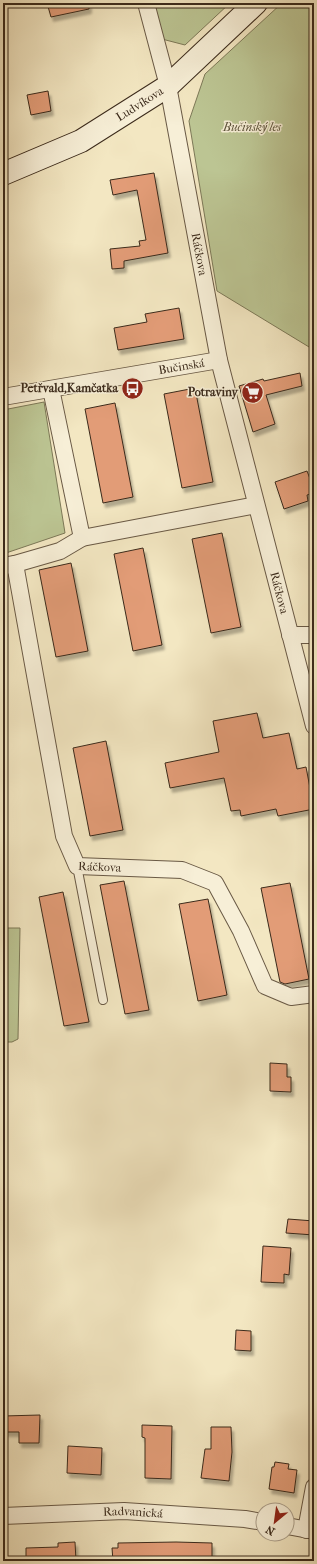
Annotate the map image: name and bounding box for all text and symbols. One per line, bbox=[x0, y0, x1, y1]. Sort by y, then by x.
street label: Ludvíkova bbox=[113, 84, 166, 124]
park label: Bučinský les bbox=[222, 120, 281, 134]
street label: Ráčkova bbox=[188, 232, 210, 277]
street label: Bučinská bbox=[157, 356, 206, 377]
bus stop icon: Petřvald,Kamčatka bbox=[120, 375, 146, 401]
supermarket icon: Potraviny bbox=[240, 379, 266, 405]
place label: Petřvald,Kamčatka bbox=[21, 381, 118, 395]
place label: Potraviny bbox=[188, 385, 239, 400]
street label: Ráčkova bbox=[267, 570, 292, 616]
street label: Ráčkova bbox=[78, 859, 122, 875]
north arrow bbox=[255, 1502, 295, 1542]
street label: Radvanická bbox=[103, 1504, 164, 1521]
text: N bbox=[263, 1522, 277, 1538]

